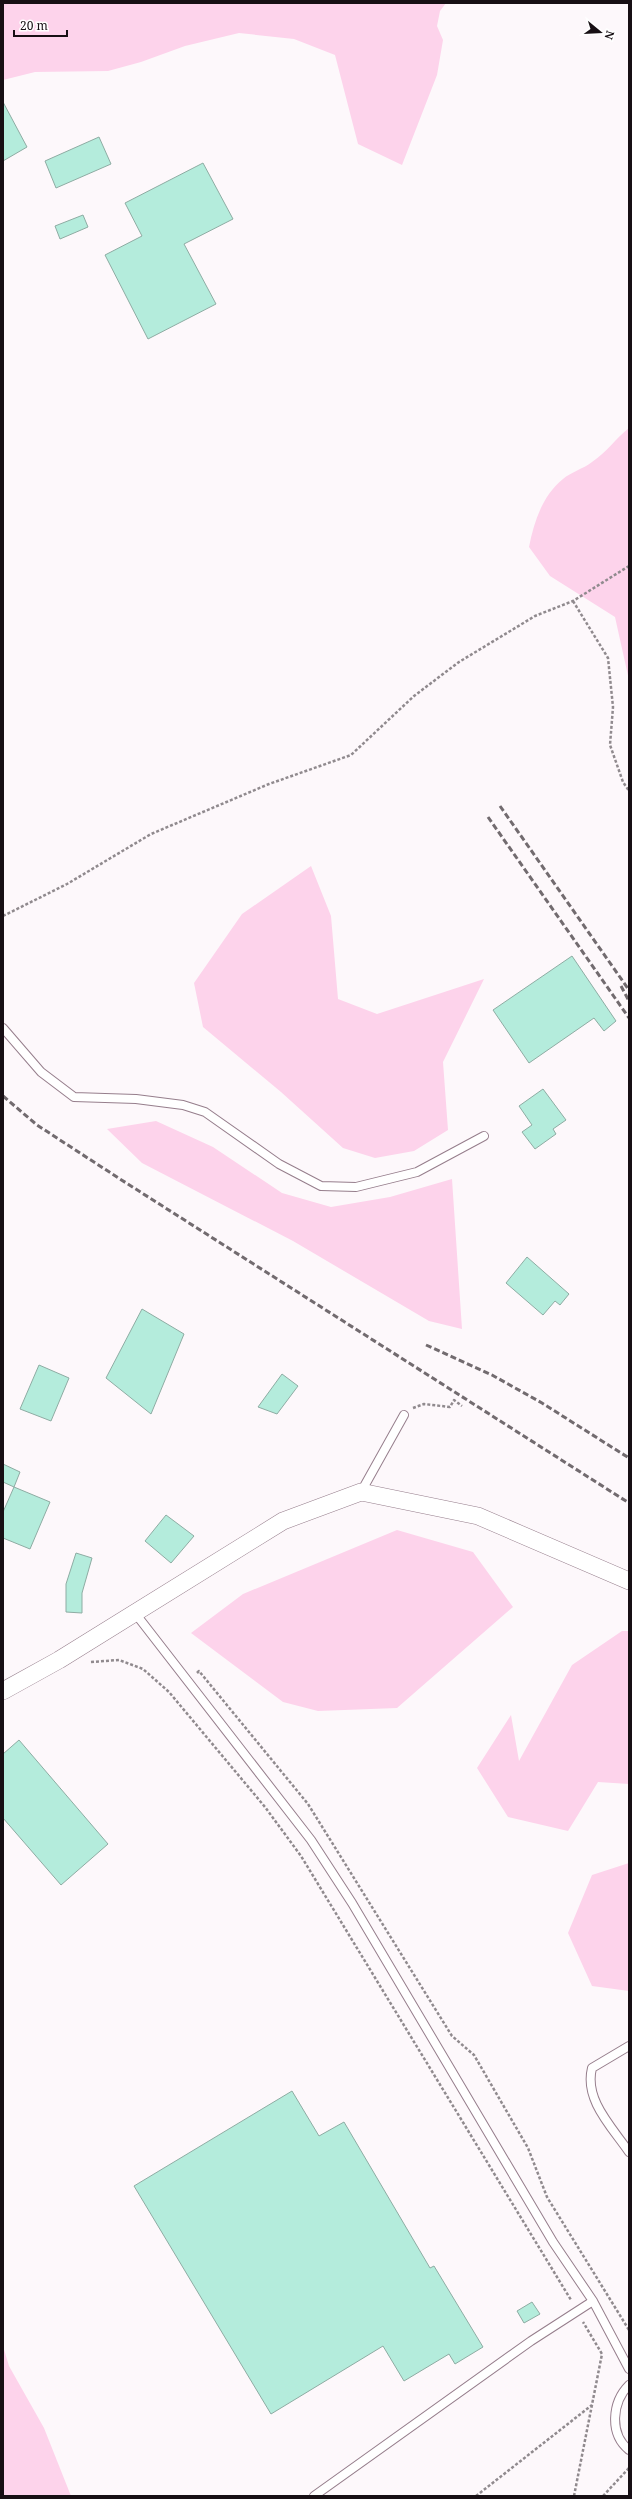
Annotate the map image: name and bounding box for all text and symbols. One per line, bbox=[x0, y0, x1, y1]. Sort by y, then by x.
scale bar bbox=[14, 12, 67, 38]
north arrow bbox=[580, 12, 620, 52]
text: 20 m bbox=[20, 17, 48, 34]
text: N bbox=[601, 29, 618, 42]

